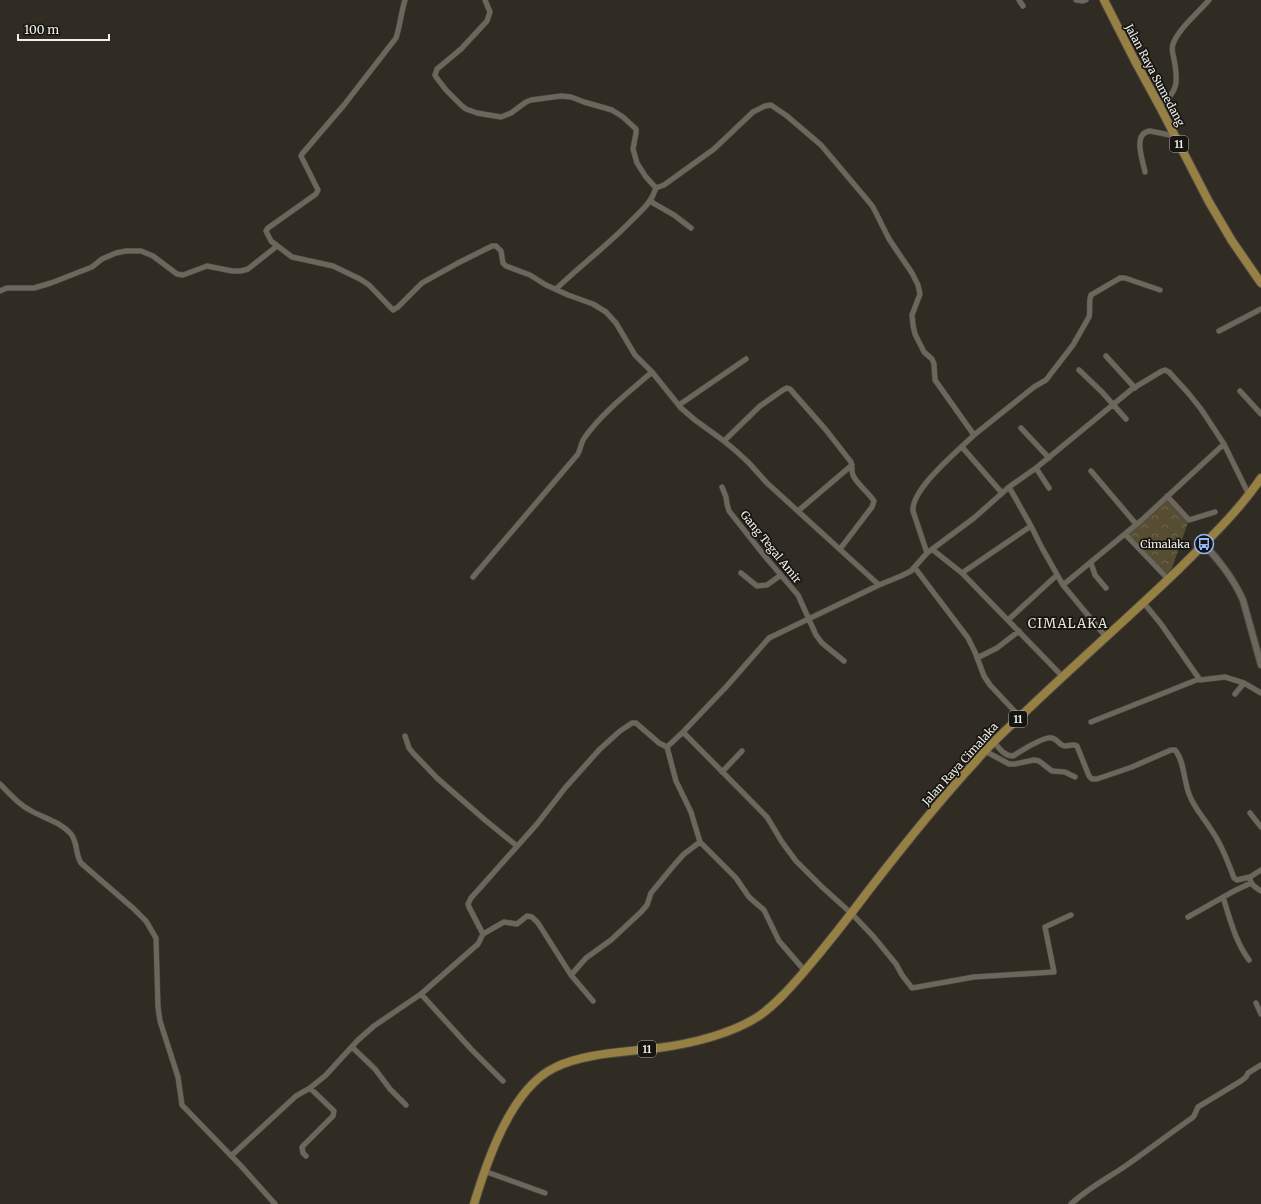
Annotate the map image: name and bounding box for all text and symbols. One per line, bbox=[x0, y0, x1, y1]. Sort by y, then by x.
scale bar bbox=[18, 16, 109, 42]
street label: Jalan Raya Sumedang bbox=[1122, 21, 1188, 129]
text: 100 m bbox=[24, 22, 59, 37]
road number: 11 bbox=[1170, 136, 1188, 152]
street label: Gang Tegal Amir bbox=[737, 508, 805, 586]
bus stop icon: Cimalaka bbox=[1193, 533, 1215, 555]
place label: Cimalaka bbox=[1140, 537, 1190, 551]
district label: CIMALAKA bbox=[1028, 615, 1108, 632]
road number: 11 bbox=[1009, 711, 1027, 727]
street label: Jalan Raya Cimalaka bbox=[918, 720, 1001, 809]
road number: 11 bbox=[638, 1041, 656, 1057]

